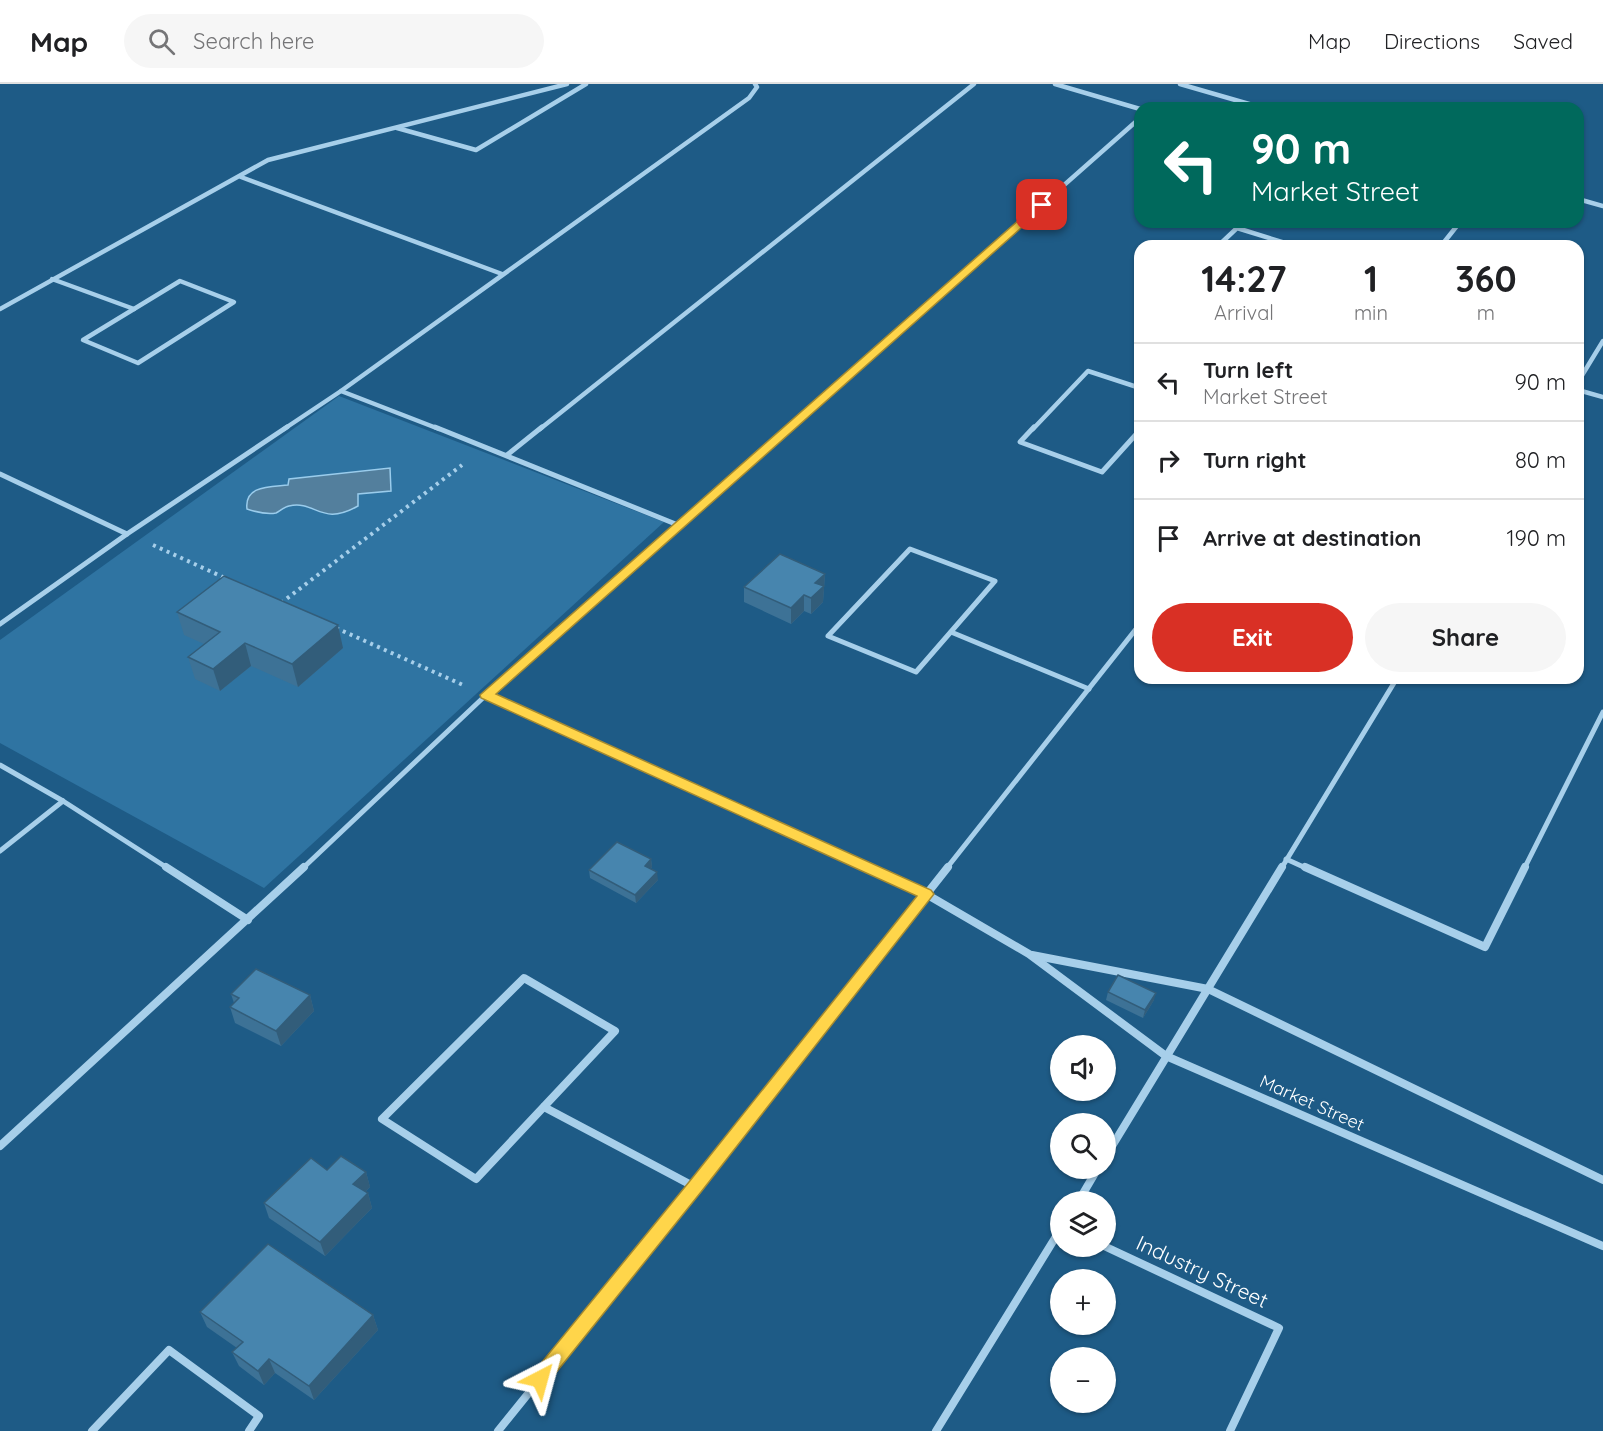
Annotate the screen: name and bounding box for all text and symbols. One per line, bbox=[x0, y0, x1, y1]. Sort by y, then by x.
search box bbox=[124, 14, 544, 68]
text: Map bbox=[30, 24, 88, 59]
icon: search bbox=[145, 25, 178, 58]
text: Search here bbox=[193, 27, 315, 55]
text: Map bbox=[1308, 28, 1351, 54]
text: Directions bbox=[1384, 28, 1480, 54]
text: Saved bbox=[1513, 28, 1573, 54]
text: 90 m bbox=[1251, 122, 1351, 175]
icon: left bbox=[1152, 126, 1230, 204]
text: Market Street bbox=[1251, 174, 1420, 208]
pin bbox=[1016, 179, 1067, 230]
icon: arrive bbox=[1025, 188, 1058, 221]
text: 14:27 bbox=[1201, 256, 1287, 301]
text: 1 bbox=[1364, 256, 1378, 301]
text: 360 bbox=[1455, 256, 1517, 301]
text: Arrival bbox=[1214, 300, 1274, 325]
text: min bbox=[1354, 300, 1388, 325]
text: m bbox=[1477, 300, 1495, 325]
text: Turn left bbox=[1203, 356, 1293, 384]
icon: left bbox=[1152, 366, 1185, 399]
text: 90 m bbox=[1515, 368, 1566, 396]
text: Market Street bbox=[1203, 384, 1328, 409]
icon: right bbox=[1152, 444, 1185, 477]
text: Turn right bbox=[1203, 446, 1307, 474]
text: 80 m bbox=[1515, 446, 1566, 474]
icon: arrive bbox=[1152, 522, 1185, 555]
text: Arrive at destination bbox=[1203, 524, 1421, 552]
text: 190 m bbox=[1506, 524, 1566, 552]
button: Exit bbox=[1152, 603, 1353, 672]
button: Share bbox=[1365, 603, 1566, 672]
map controls bbox=[1050, 1035, 1116, 1413]
button: sound bbox=[1050, 1035, 1116, 1101]
street label: Market Street bbox=[1256, 1069, 1368, 1136]
button: search bbox=[1050, 1113, 1116, 1179]
button: layers bbox=[1050, 1191, 1116, 1257]
street label: Industry Street bbox=[1132, 1229, 1272, 1313]
button: + bbox=[1050, 1269, 1116, 1335]
position arrow bbox=[508, 1347, 572, 1411]
button: − bbox=[1050, 1347, 1116, 1413]

